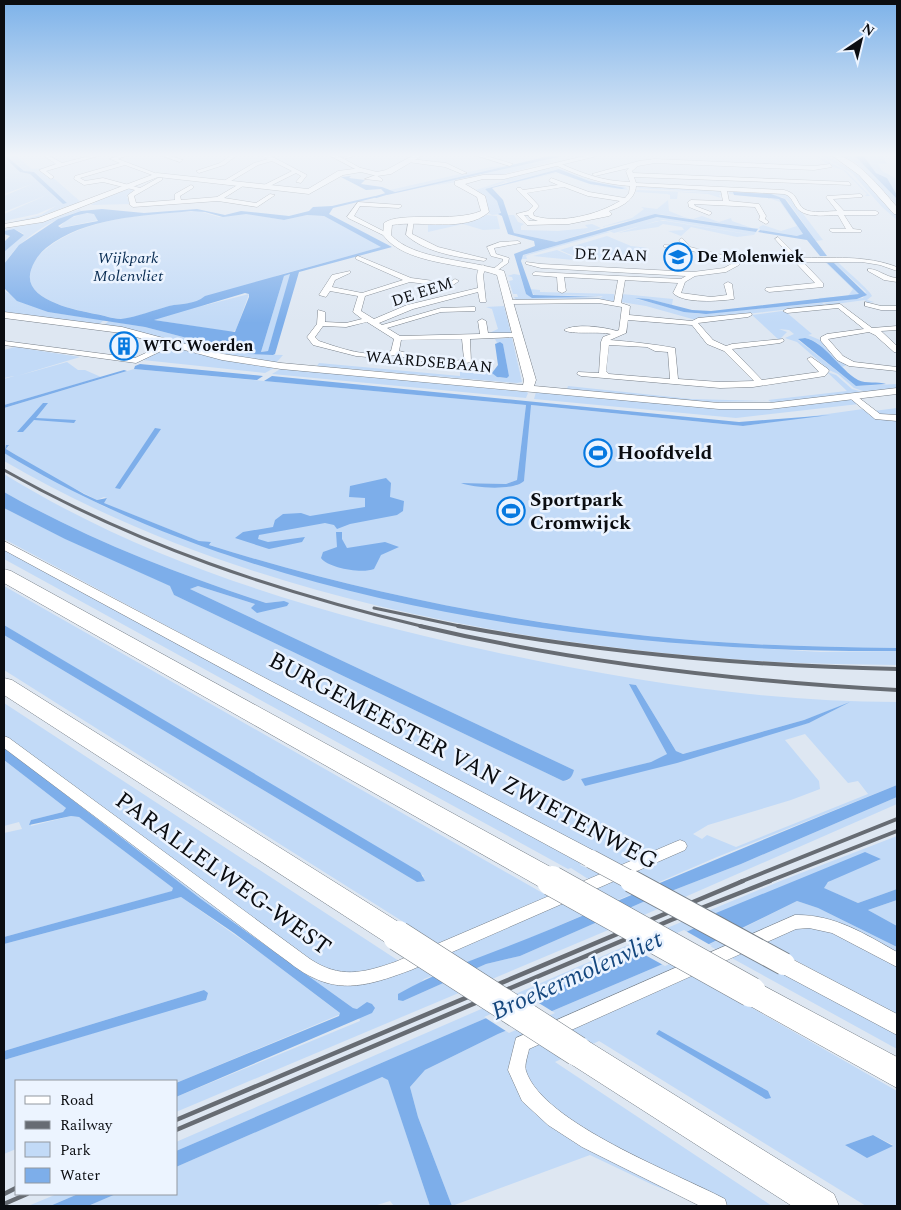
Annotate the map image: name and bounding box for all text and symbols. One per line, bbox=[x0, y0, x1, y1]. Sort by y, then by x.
north arrow bbox=[836, 15, 886, 65]
text: N bbox=[857, 18, 879, 42]
street label: DE ZAAN bbox=[574, 242, 648, 268]
school or university icon: De Molenwiek bbox=[663, 242, 693, 272]
place label: De Molenwiek bbox=[697, 245, 804, 269]
park label: Wijkpark Molenvliet bbox=[93, 246, 164, 288]
street label: DE EEM bbox=[388, 271, 456, 313]
building icon: WTC Woerden bbox=[109, 331, 139, 361]
place label: WTC Woerden bbox=[143, 334, 253, 358]
street label: WAARDSEBAAN bbox=[365, 344, 493, 380]
sports icon: Hoofdveld bbox=[583, 438, 613, 468]
place label: Hoofdveld bbox=[617, 438, 713, 468]
place label: Sportpark Cromwijck bbox=[530, 485, 631, 538]
sports icon: Sportpark Cromwijck bbox=[496, 496, 526, 526]
street label: BURGEMEESTER VAN ZWIETENWEG bbox=[262, 643, 664, 879]
street label: PARALLELWEG-WEST bbox=[107, 783, 339, 965]
water label: Broekermolenvliet bbox=[485, 921, 670, 1031]
legend bbox=[15, 1080, 178, 1195]
text: Road bbox=[60, 1089, 94, 1112]
text: Railway bbox=[60, 1114, 113, 1137]
text: Park bbox=[60, 1139, 91, 1162]
text: Water bbox=[60, 1164, 100, 1187]

